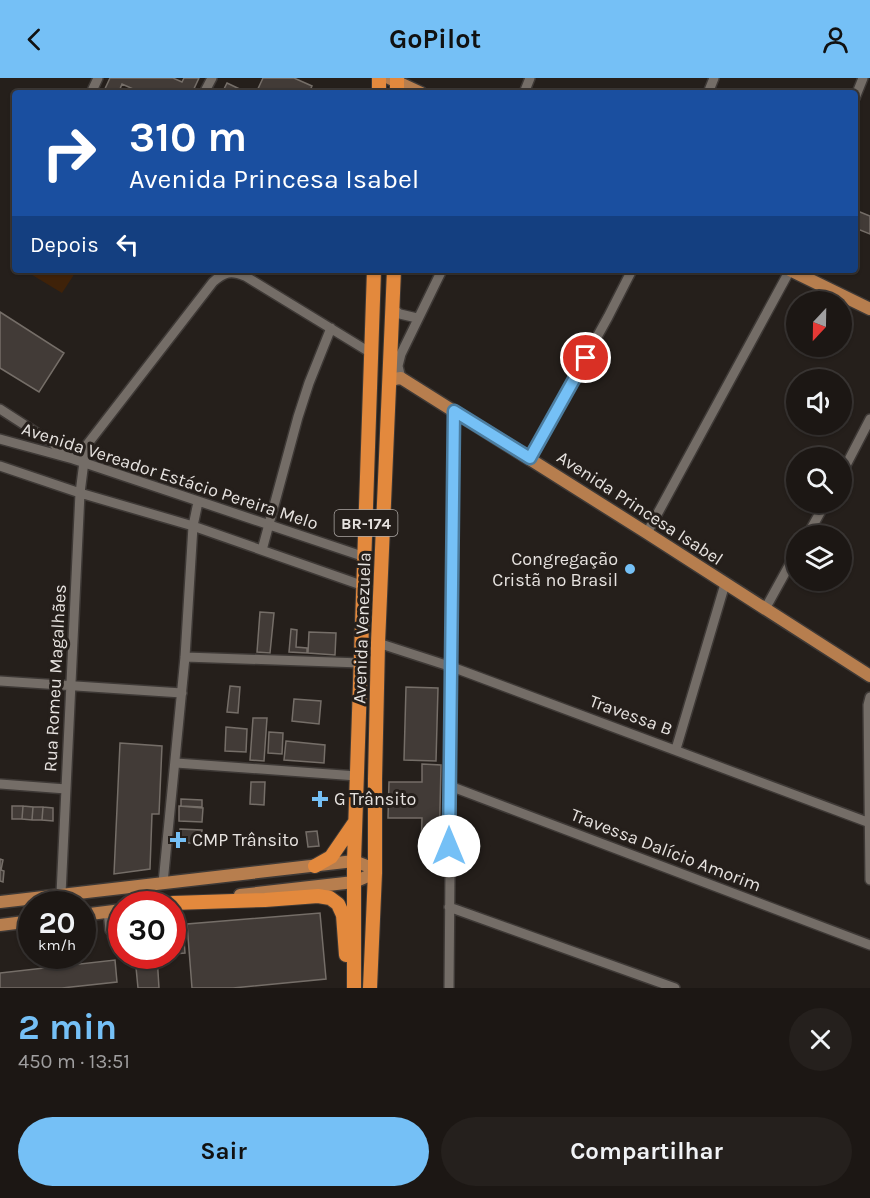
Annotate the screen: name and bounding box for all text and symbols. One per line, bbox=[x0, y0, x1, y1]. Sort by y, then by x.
icon: back bbox=[18, 23, 51, 56]
text: GoPilot bbox=[389, 23, 481, 55]
icon: person bbox=[819, 23, 852, 56]
text: 310 m bbox=[129, 112, 247, 162]
icon: right bbox=[30, 114, 108, 192]
text: Avenida Princesa Isabel bbox=[129, 163, 419, 195]
icon: left bbox=[111, 228, 144, 261]
text: Depois bbox=[30, 232, 99, 258]
north arrow bbox=[786, 291, 852, 357]
map controls bbox=[786, 291, 852, 591]
pin bbox=[560, 332, 611, 383]
icon: arrive bbox=[569, 341, 602, 374]
button: sound bbox=[786, 369, 852, 435]
street label: Avenida Vereador Estácio Pereira Melo bbox=[19, 418, 321, 534]
street label: Avenida Princesa Isabel bbox=[553, 446, 727, 570]
button: search bbox=[786, 447, 852, 513]
road number: BR-174 bbox=[334, 510, 398, 536]
button: layers bbox=[786, 525, 852, 591]
place label: Congregação Cristã no Brasil bbox=[492, 548, 618, 591]
street label: Avenida Venezuela bbox=[348, 552, 376, 704]
marker: Congregação Cristã no Brasil bbox=[623, 562, 637, 576]
street label: Rua Romeu Magalhães bbox=[39, 584, 71, 772]
street label: Travessa B bbox=[587, 690, 675, 740]
place label: G Trânsito bbox=[334, 788, 416, 810]
marker: G Trânsito bbox=[311, 790, 329, 808]
street label: Travessa Dalício Amorim bbox=[568, 804, 764, 896]
position arrow bbox=[417, 814, 481, 878]
place label: CMP Trânsito bbox=[192, 829, 299, 851]
marker: CMP Trânsito bbox=[169, 831, 187, 849]
speed limit sign: 30 bbox=[108, 891, 186, 969]
text: 20 bbox=[38, 905, 76, 941]
text: km/h bbox=[38, 936, 76, 954]
text: 2 min bbox=[18, 1006, 117, 1048]
button: close bbox=[789, 1008, 852, 1071]
text: 450 m · 13:51 bbox=[18, 1050, 130, 1073]
button: Sair bbox=[18, 1117, 429, 1186]
button: Compartilhar bbox=[441, 1117, 852, 1186]

